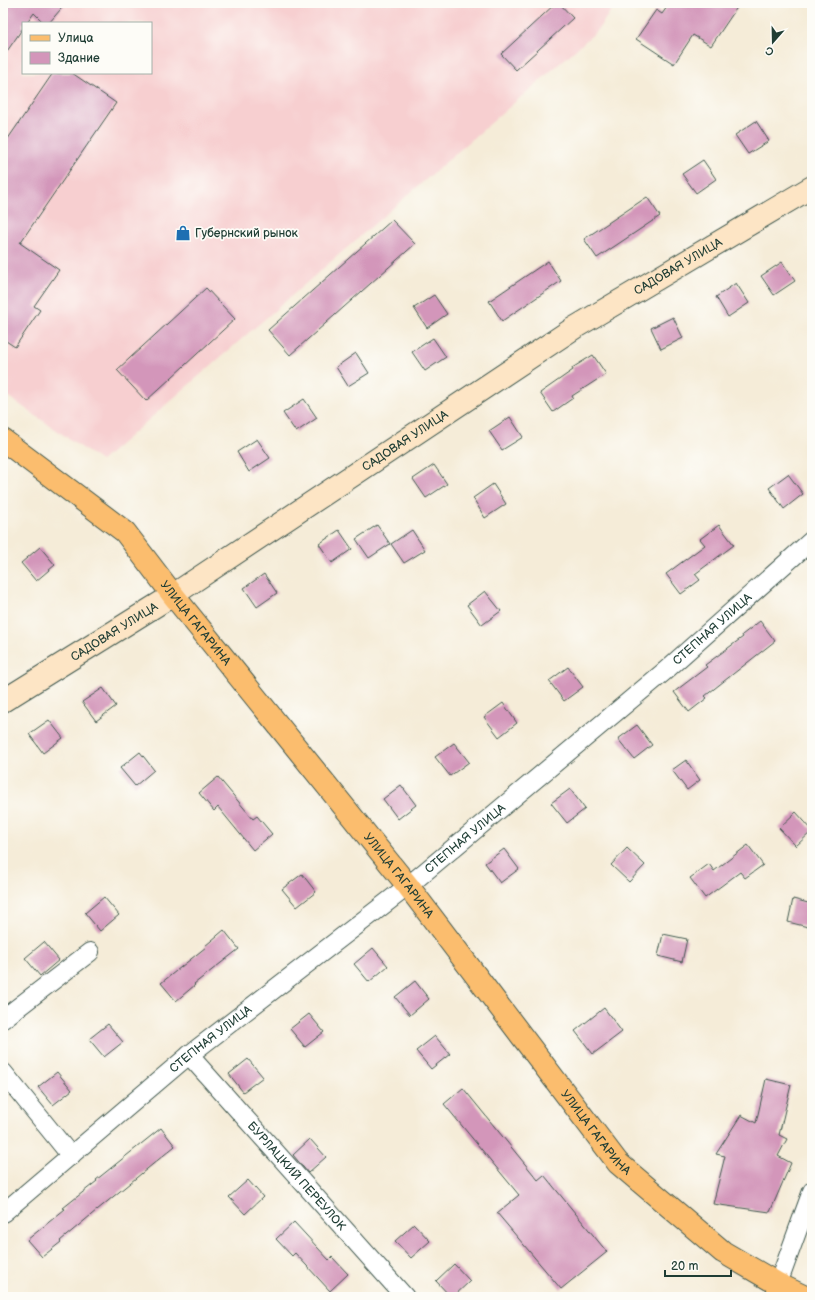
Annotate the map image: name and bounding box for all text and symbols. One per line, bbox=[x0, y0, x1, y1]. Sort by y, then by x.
legend bbox=[22, 22, 152, 74]
north arrow bbox=[753, 22, 793, 62]
text: Улица bbox=[58, 31, 94, 46]
text: С bbox=[764, 43, 776, 58]
text: Здание bbox=[58, 51, 100, 66]
shop icon: Губернский рынок bbox=[174, 224, 192, 242]
place label: Губернский рынок bbox=[195, 226, 298, 241]
street label: САДОВАЯ УЛИЦА bbox=[632, 235, 726, 299]
street label: САДОВАЯ УЛИЦА bbox=[360, 407, 452, 475]
street label: УЛИЦА ГАГАРИНА bbox=[157, 578, 234, 669]
street label: СТЕПНАЯ УЛИЦА bbox=[670, 590, 756, 668]
street label: САДОВАЯ УЛИЦА bbox=[68, 599, 161, 665]
street label: СТЕПНАЯ УЛИЦА bbox=[422, 800, 509, 877]
street label: УЛИЦА ГАГАРИНА bbox=[360, 830, 437, 922]
street label: СТЕПНАЯ УЛИЦА bbox=[167, 1002, 256, 1076]
street label: УЛИЦА ГАГАРИНА bbox=[557, 1087, 634, 1179]
street label: БУРЛАЦКИЙ ПЕРЕУЛОК bbox=[244, 1119, 349, 1234]
scale bar bbox=[665, 1252, 731, 1278]
text: 20 m bbox=[671, 1259, 698, 1274]

